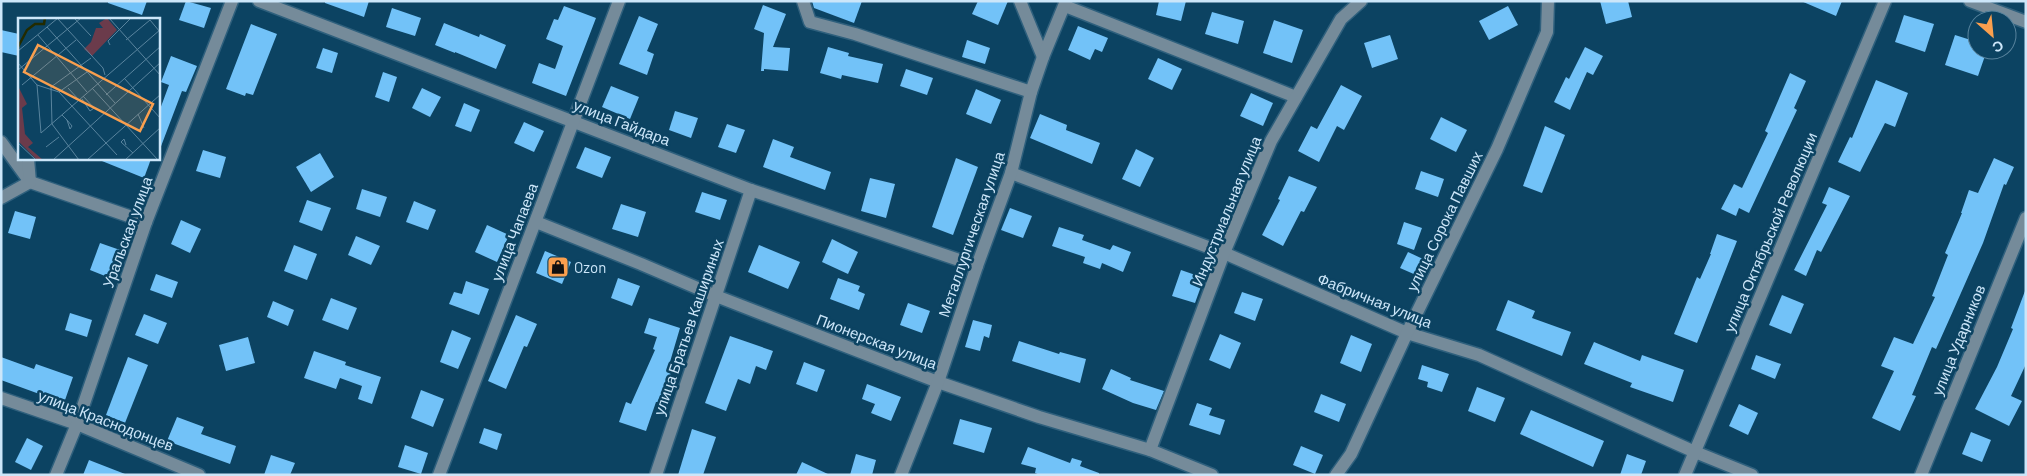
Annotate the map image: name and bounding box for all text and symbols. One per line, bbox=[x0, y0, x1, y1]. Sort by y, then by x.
north arrow bbox=[1967, 10, 2017, 60]
inset map bbox=[18, 18, 160, 160]
text: С bbox=[1990, 37, 2006, 57]
street label: улица Гайдара bbox=[571, 95, 673, 149]
street label: улица Октябрьской Революции bbox=[1720, 129, 1820, 335]
street label: Индустриальная улица bbox=[1188, 133, 1265, 289]
street label: Металлургическая улица bbox=[934, 148, 1008, 319]
street label: улица Сорока Павших bbox=[1402, 148, 1486, 294]
street label: Уральская улица bbox=[98, 173, 156, 290]
street label: улица Чапаева bbox=[487, 180, 541, 284]
street label: улица Братьев Кашириных bbox=[649, 236, 727, 417]
shop icon: Ozon bbox=[546, 255, 570, 279]
place label: Ozon bbox=[574, 258, 606, 276]
street label: Фабричная улица bbox=[1315, 269, 1435, 331]
street label: улица Ударников bbox=[1928, 282, 1988, 398]
street label: Пионерская улица bbox=[814, 310, 940, 372]
street label: улица Краснодонцев bbox=[36, 386, 176, 454]

